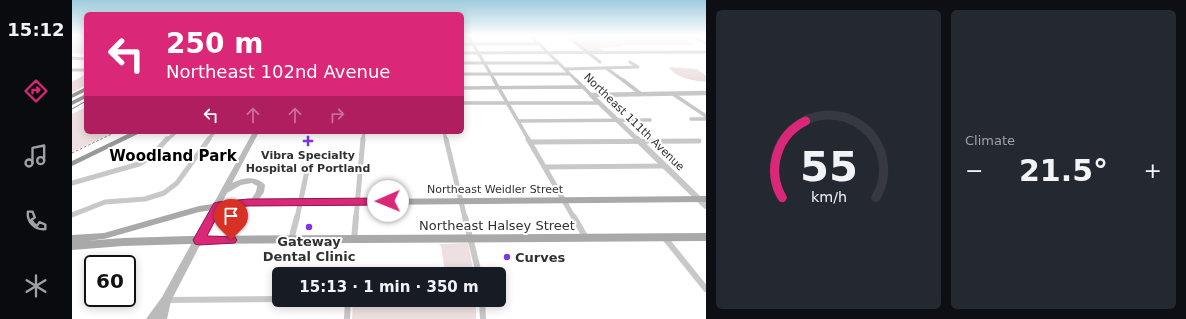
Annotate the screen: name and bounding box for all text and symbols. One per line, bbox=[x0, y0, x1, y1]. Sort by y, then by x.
text: 15:12 bbox=[7, 19, 65, 40]
text: 250 m bbox=[166, 27, 263, 60]
icon: left bbox=[100, 28, 152, 80]
text: Northeast 102nd Avenue bbox=[166, 61, 390, 82]
street label: Northeast 111th Avenue bbox=[581, 71, 687, 174]
icon: directions bbox=[22, 77, 50, 105]
icon: left bbox=[200, 104, 222, 126]
icon: ahead bbox=[242, 104, 264, 126]
icon: ahead bbox=[284, 104, 306, 126]
icon: right bbox=[326, 104, 348, 126]
text: Climate bbox=[965, 133, 1015, 148]
marker: Vibra Specialty Hospital of Portland bbox=[302, 135, 314, 147]
text: 55 bbox=[800, 141, 857, 190]
icon: music bbox=[22, 142, 50, 170]
district label: Woodland Park bbox=[109, 147, 238, 165]
place label: Vibra Specialty Hospital of Portland bbox=[246, 149, 370, 175]
text: 21.5° bbox=[1019, 153, 1108, 188]
text: − bbox=[965, 158, 983, 183]
text: + bbox=[1144, 158, 1162, 183]
position arrow bbox=[367, 180, 409, 222]
street label: Northeast Weidler Street bbox=[427, 183, 564, 196]
text: km/h bbox=[810, 188, 847, 204]
pin bbox=[214, 199, 248, 240]
icon: arrive bbox=[220, 205, 242, 227]
icon: phone bbox=[22, 207, 50, 235]
street label: Northeast Halsey Street bbox=[419, 218, 575, 233]
marker: Gateway Dental Clinic bbox=[304, 222, 314, 232]
place label: Gateway Dental Clinic bbox=[263, 234, 355, 264]
place label: Curves bbox=[515, 250, 565, 265]
marker: Curves bbox=[502, 252, 512, 262]
speed limit sign: 60 bbox=[84, 255, 136, 307]
icon: climate bbox=[22, 272, 50, 300]
text: 15:13 · 1 min · 350 m bbox=[299, 278, 479, 296]

